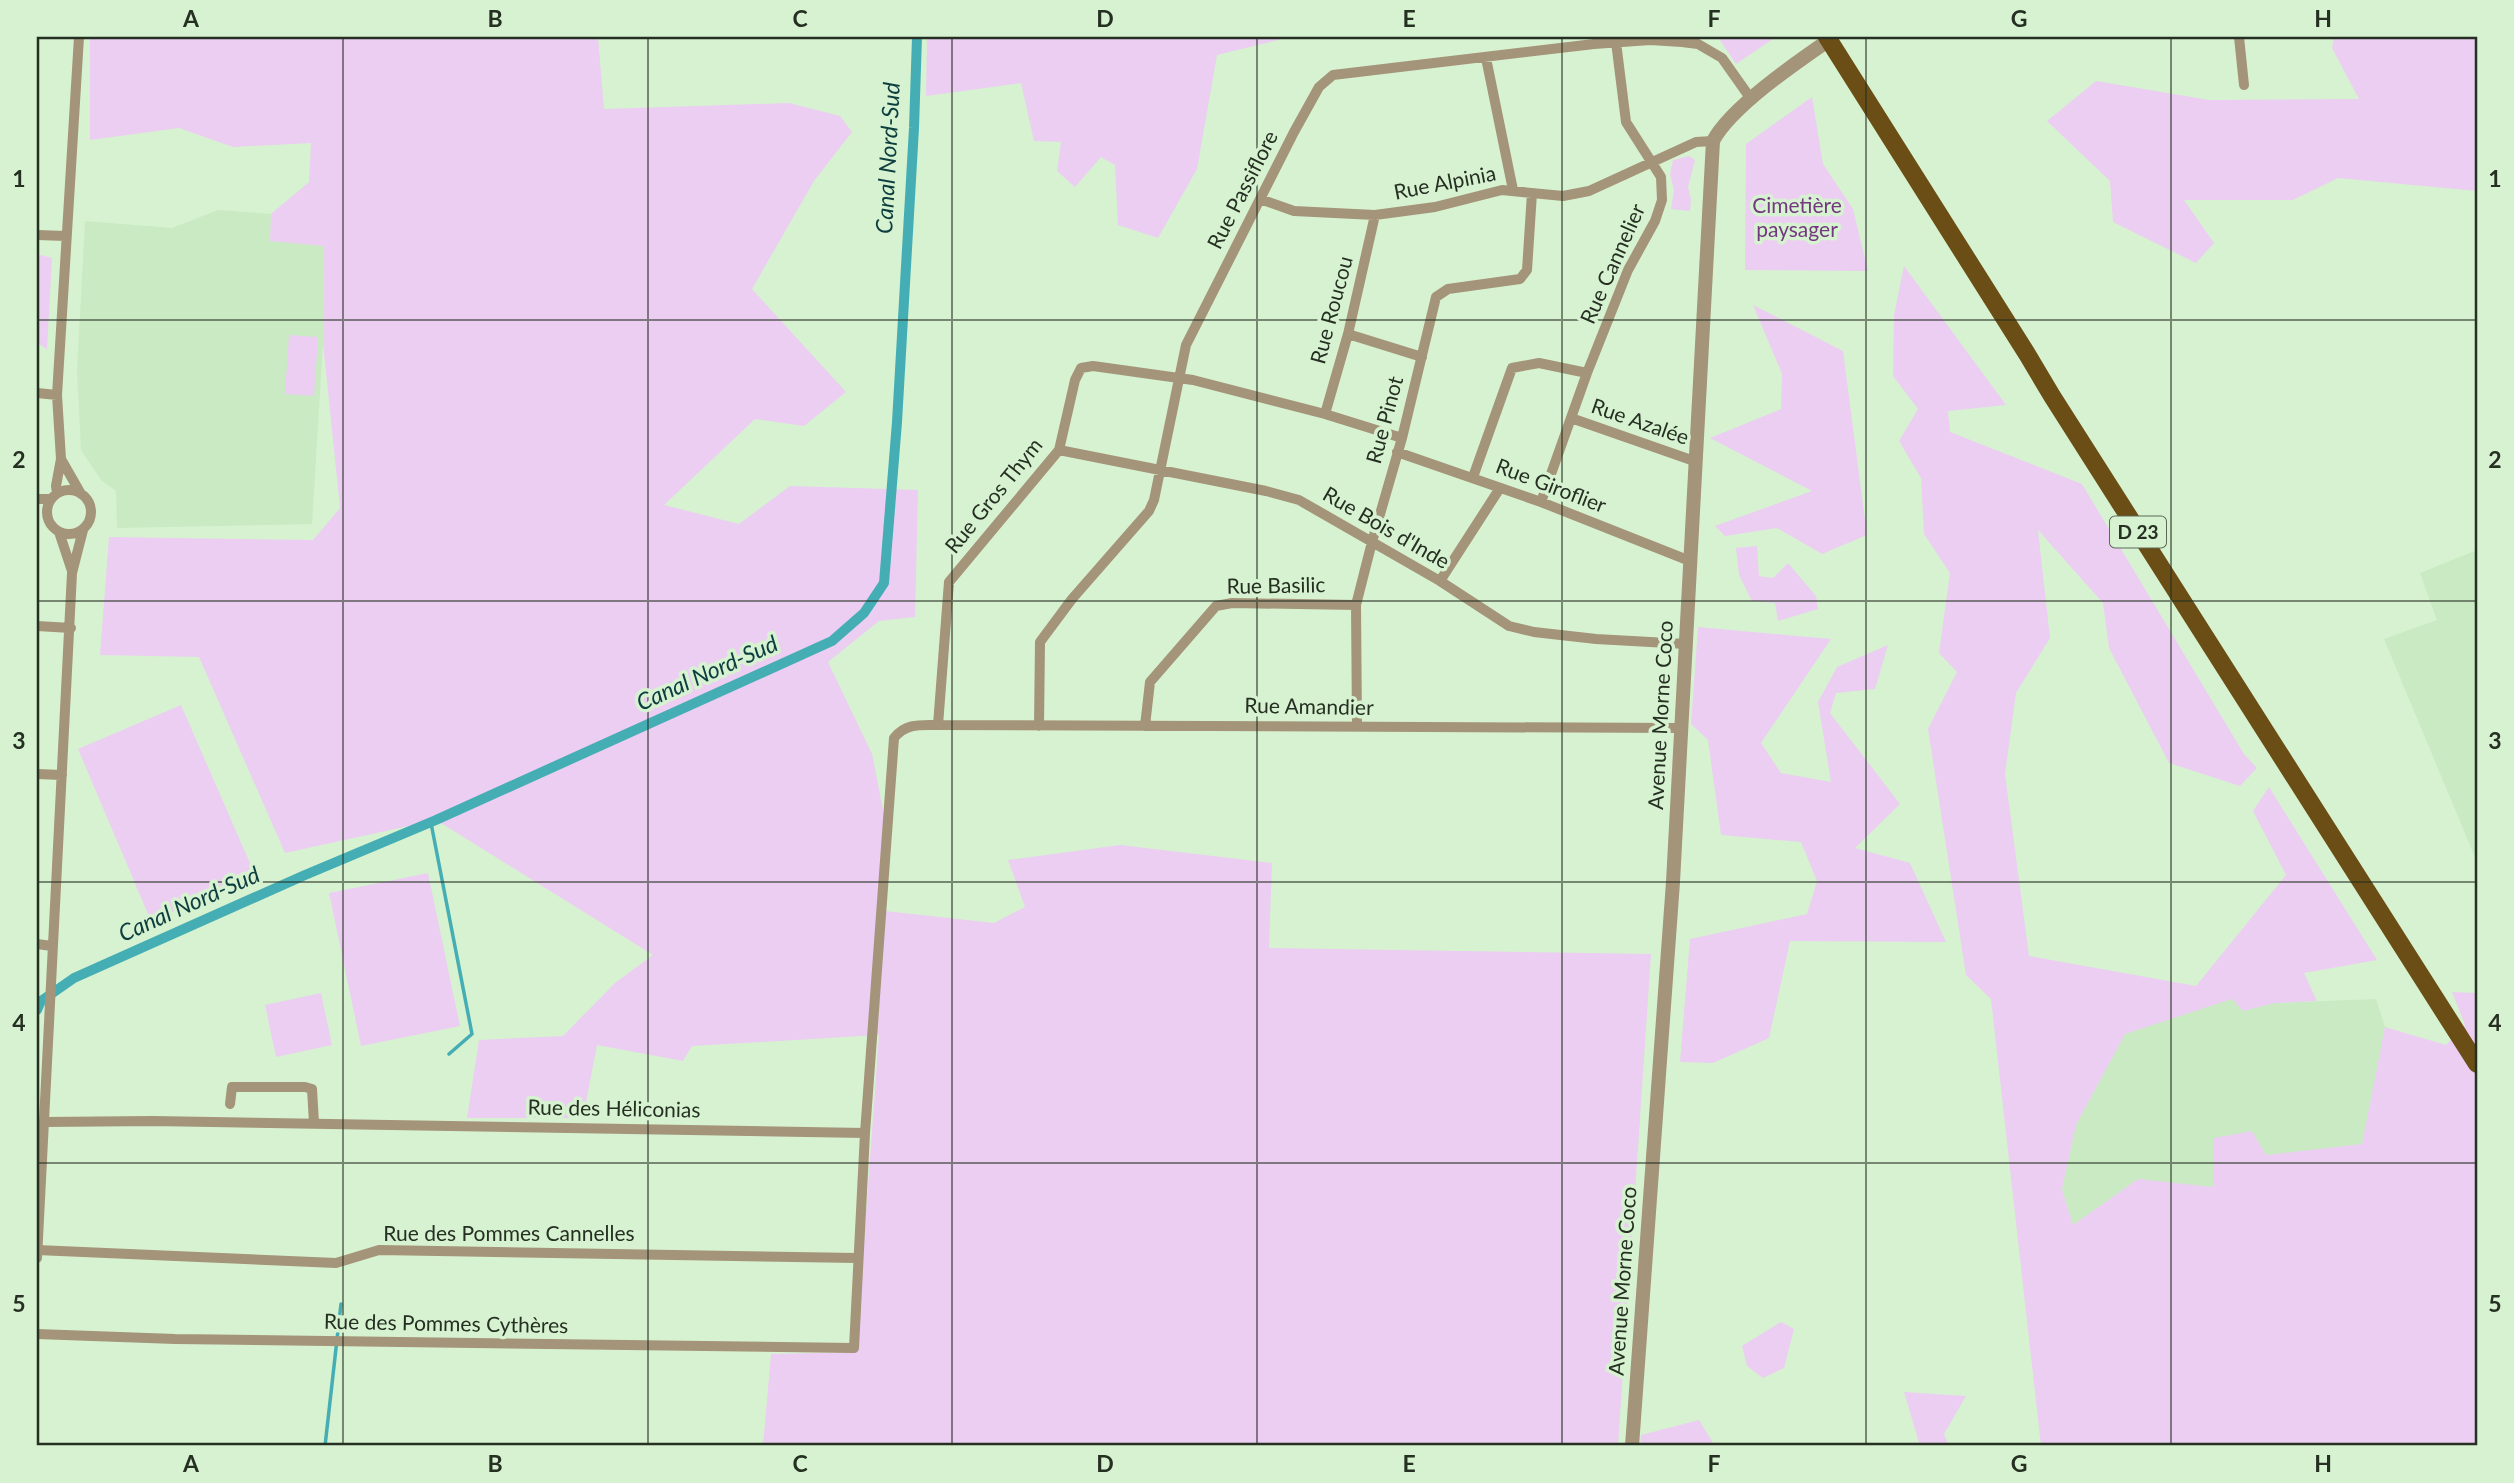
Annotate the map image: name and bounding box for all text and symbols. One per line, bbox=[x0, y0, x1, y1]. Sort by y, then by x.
text: A bbox=[182, 4, 200, 32]
text: B bbox=[487, 4, 503, 32]
text: C bbox=[792, 4, 808, 32]
text: D bbox=[1096, 4, 1114, 32]
text: E bbox=[1402, 4, 1416, 32]
text: F bbox=[1707, 4, 1721, 32]
text: G bbox=[2011, 4, 2027, 32]
text: H bbox=[2314, 4, 2332, 32]
water label: Canal Nord-Sud bbox=[869, 81, 905, 234]
street label: Rue Passiflore bbox=[1201, 126, 1282, 253]
street label: Rue Alpinia bbox=[1392, 159, 1498, 204]
text: 1 bbox=[12, 164, 26, 192]
text: 1 bbox=[2488, 164, 2502, 192]
park label: Cimetière paysager bbox=[1752, 192, 1842, 241]
street label: Rue Cannelier bbox=[1574, 199, 1649, 327]
street label: Rue Roucou bbox=[1304, 253, 1357, 366]
street label: Rue Pinot bbox=[1360, 373, 1407, 466]
street label: Rue Azalée bbox=[1588, 392, 1693, 449]
street label: Rue Gros Thym bbox=[939, 432, 1047, 558]
text: 2 bbox=[12, 445, 26, 473]
text: 2 bbox=[2488, 445, 2502, 473]
street label: Rue Giroflier bbox=[1493, 452, 1611, 517]
street label: Rue Bois d'Inde bbox=[1319, 480, 1455, 573]
road number: D 23 bbox=[2110, 516, 2166, 548]
street label: Rue Basilic bbox=[1226, 571, 1326, 598]
street label: Avenue Morne Coco bbox=[1642, 620, 1677, 810]
water label: Canal Nord-Sud bbox=[632, 628, 782, 716]
street label: Rue Amandier bbox=[1244, 692, 1374, 719]
text: 3 bbox=[12, 726, 26, 754]
text: 3 bbox=[2488, 726, 2502, 754]
water label: Canal Nord-Sud bbox=[114, 859, 264, 947]
text: 4 bbox=[12, 1008, 26, 1036]
text: 4 bbox=[2488, 1008, 2502, 1036]
street label: Rue des Héliconias bbox=[527, 1093, 701, 1122]
street label: Avenue Morne Coco bbox=[1602, 1186, 1641, 1376]
street label: Rue des Pommes Cannelles bbox=[383, 1220, 635, 1245]
text: 5 bbox=[12, 1289, 26, 1317]
text: 5 bbox=[2488, 1289, 2502, 1317]
street label: Rue des Pommes Cythères bbox=[324, 1308, 568, 1337]
text: A bbox=[182, 1449, 200, 1477]
text: B bbox=[487, 1449, 503, 1477]
text: C bbox=[792, 1449, 808, 1477]
text: D bbox=[1096, 1449, 1114, 1477]
text: E bbox=[1402, 1449, 1416, 1477]
text: F bbox=[1707, 1449, 1721, 1477]
text: G bbox=[2011, 1449, 2027, 1477]
text: H bbox=[2314, 1449, 2332, 1477]

